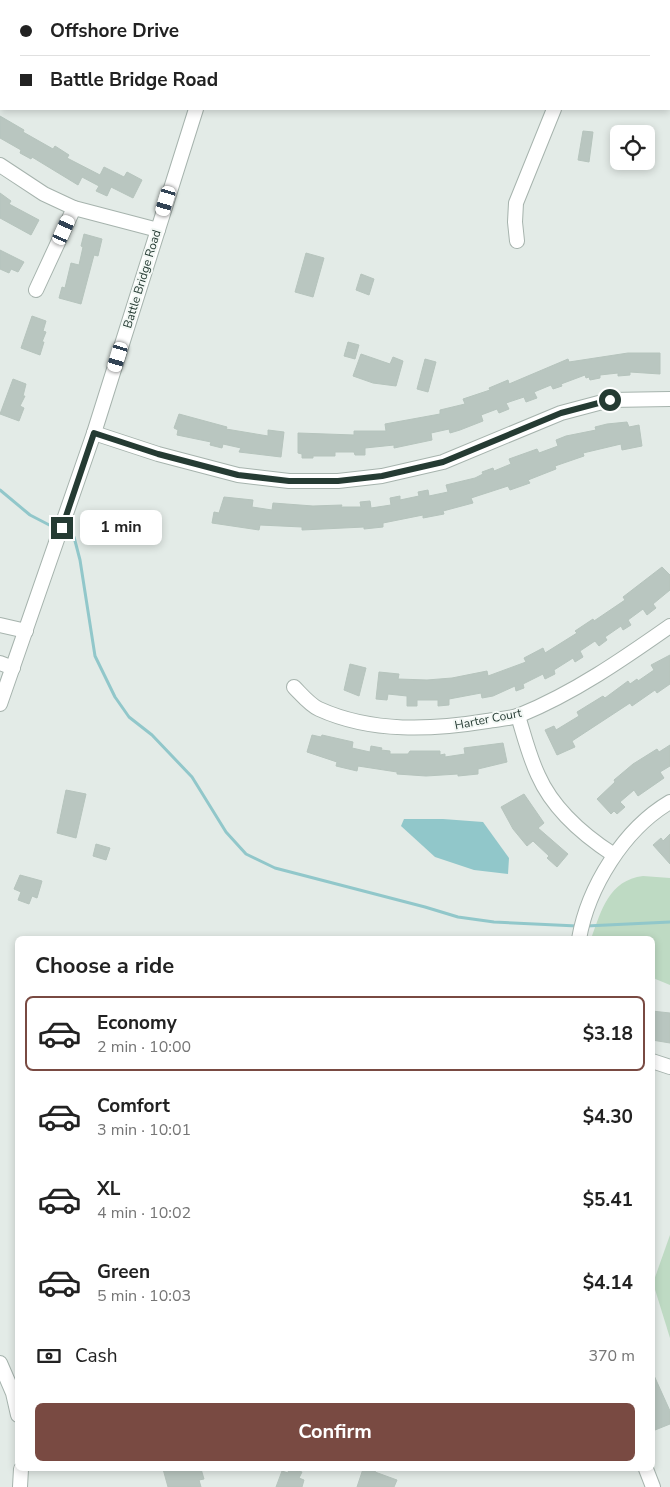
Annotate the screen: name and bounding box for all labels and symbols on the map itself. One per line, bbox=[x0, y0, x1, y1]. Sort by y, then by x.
car bbox=[154, 184, 177, 218]
car bbox=[51, 213, 76, 247]
street label: Battle Bridge Road bbox=[119, 228, 165, 330]
car bbox=[106, 340, 129, 374]
route start bbox=[599, 389, 621, 411]
callout: 1 min bbox=[80, 510, 162, 546]
route end bbox=[51, 517, 73, 539]
street label: Harter Court bbox=[453, 705, 524, 733]

